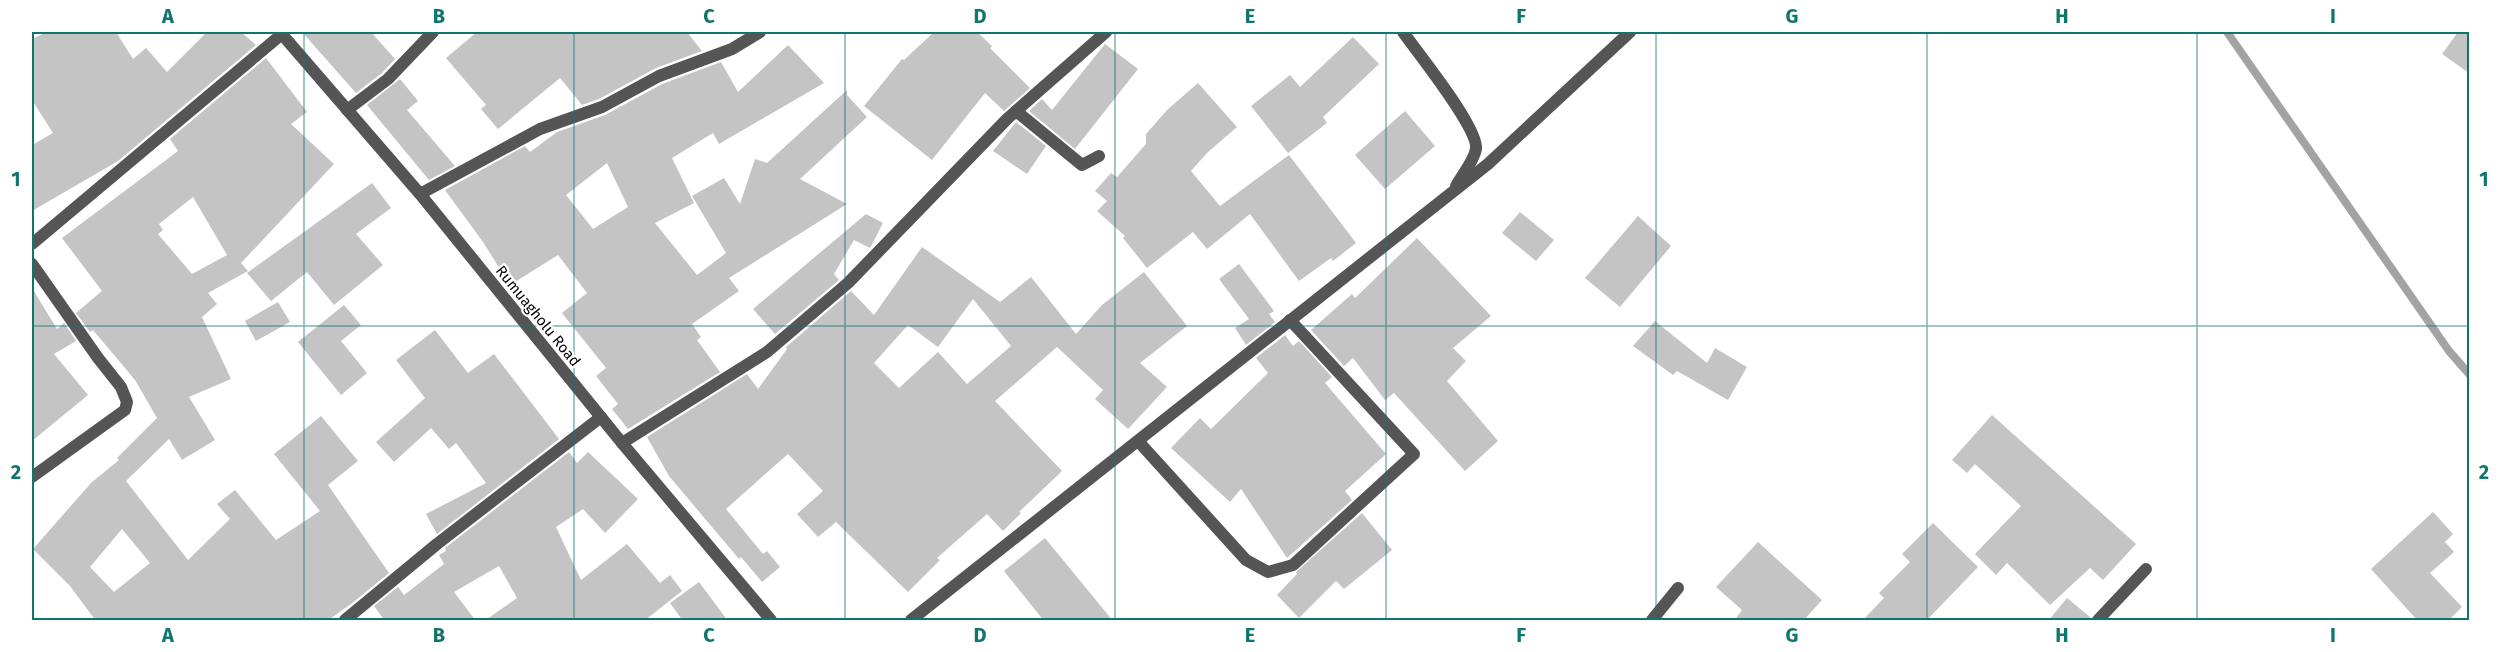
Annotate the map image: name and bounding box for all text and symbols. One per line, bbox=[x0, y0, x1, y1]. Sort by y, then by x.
text: A bbox=[161, 4, 175, 28]
text: B bbox=[433, 4, 445, 28]
text: C bbox=[703, 4, 715, 28]
text: D bbox=[973, 4, 987, 28]
text: E bbox=[1245, 4, 1255, 28]
text: F bbox=[1516, 4, 1526, 28]
text: G bbox=[1786, 4, 1798, 28]
text: H bbox=[2055, 4, 2069, 28]
text: I bbox=[2330, 4, 2336, 28]
text: 1 bbox=[11, 167, 21, 191]
text: 1 bbox=[2479, 167, 2489, 191]
street label: Rumuagholu Road bbox=[492, 262, 584, 370]
text: 2 bbox=[11, 460, 21, 484]
text: 2 bbox=[2479, 460, 2489, 484]
text: A bbox=[161, 623, 175, 647]
text: B bbox=[433, 623, 445, 647]
text: C bbox=[703, 623, 715, 647]
text: D bbox=[973, 623, 987, 647]
text: E bbox=[1245, 623, 1255, 647]
text: F bbox=[1516, 623, 1526, 647]
text: G bbox=[1786, 623, 1798, 647]
text: H bbox=[2055, 623, 2069, 647]
text: I bbox=[2330, 623, 2336, 647]

